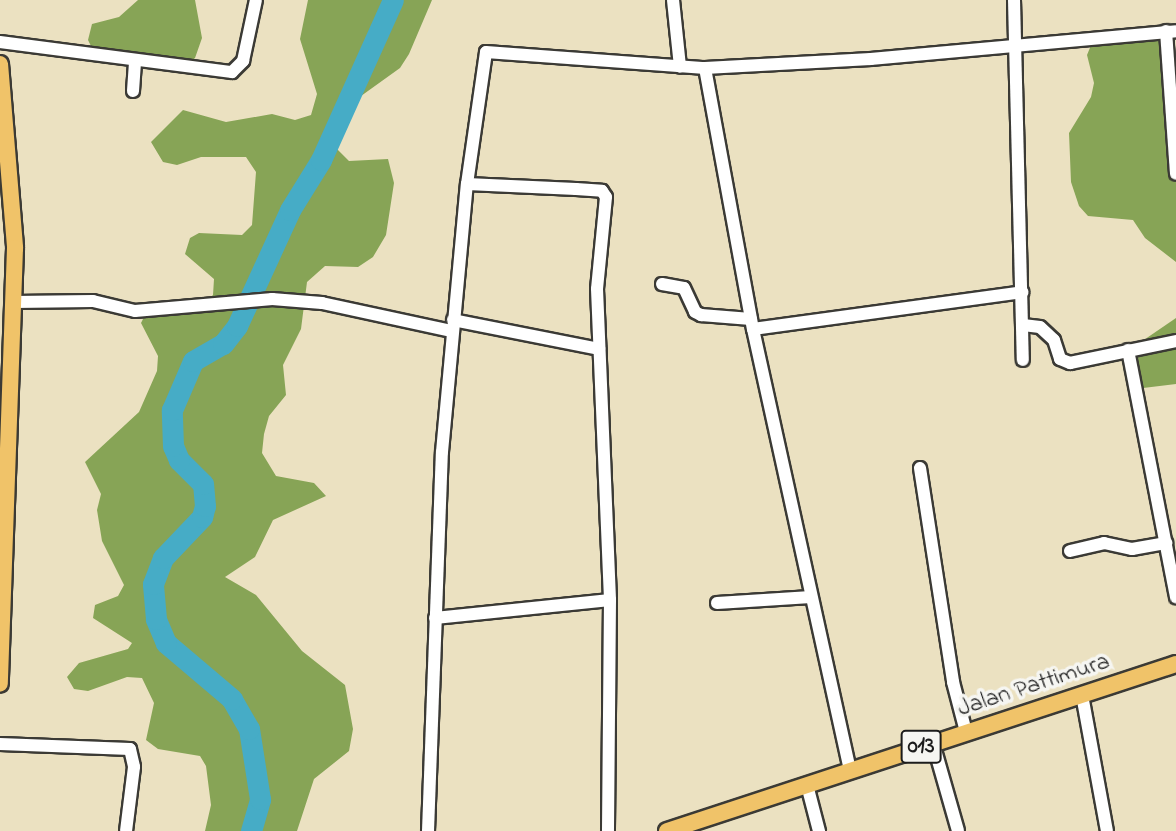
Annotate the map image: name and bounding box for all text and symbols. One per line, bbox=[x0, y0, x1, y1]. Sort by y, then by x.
street label: Jalan Pattimura bbox=[954, 648, 1114, 724]
road number: 013 bbox=[900, 727, 942, 766]

